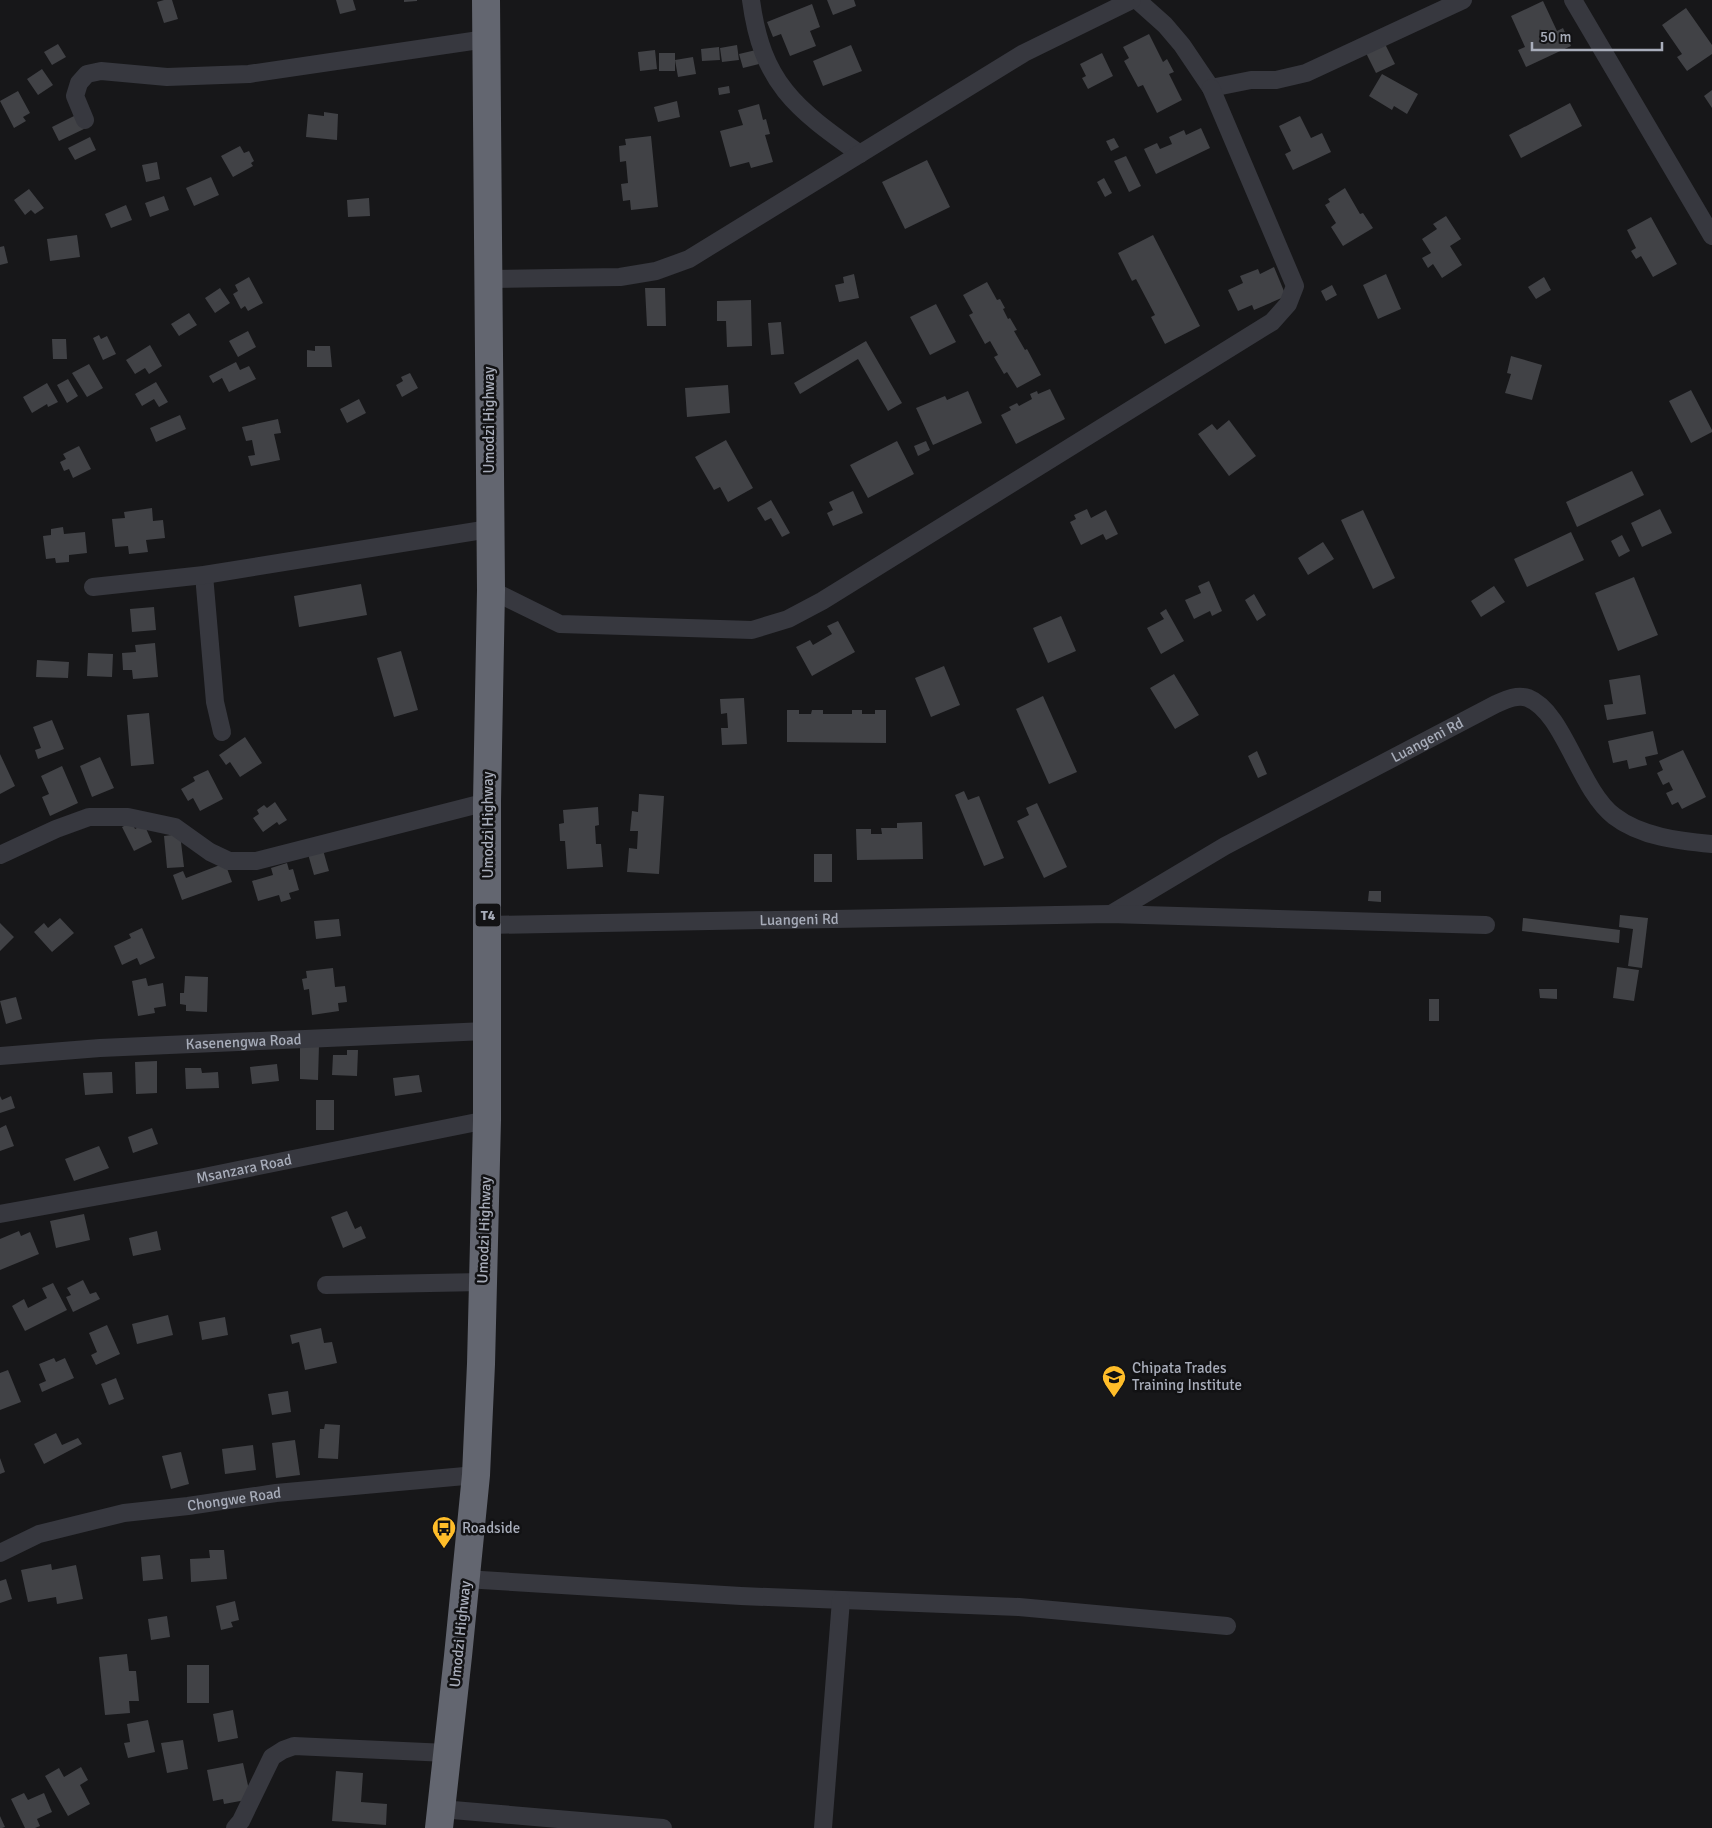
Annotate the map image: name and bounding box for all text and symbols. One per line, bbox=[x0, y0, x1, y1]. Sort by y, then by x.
scale bar bbox=[1532, 20, 1662, 52]
text: 50 m bbox=[1540, 28, 1571, 46]
street label: Umodzi Highway bbox=[480, 367, 498, 473]
street label: Luangeni Rd bbox=[1388, 714, 1467, 766]
street label: Umodzi Highway bbox=[479, 772, 497, 878]
road number: T4 bbox=[476, 904, 500, 926]
street label: Luangeni Rd bbox=[759, 910, 839, 929]
street label: Kasenengwa Road bbox=[185, 1030, 302, 1053]
street label: Msanzara Road bbox=[194, 1151, 293, 1187]
street label: Umodzi Highway bbox=[473, 1176, 495, 1284]
place label: Chipata Trades Training Institute bbox=[1132, 1359, 1242, 1394]
school or university icon: Chipata Trades Training Institute bbox=[1101, 1364, 1127, 1398]
street label: Chongwe Road bbox=[186, 1484, 282, 1515]
bus stop icon: Roadside bbox=[431, 1515, 457, 1549]
place label: Roadside bbox=[462, 1519, 520, 1537]
street label: Umodzi Highway bbox=[445, 1580, 475, 1688]

